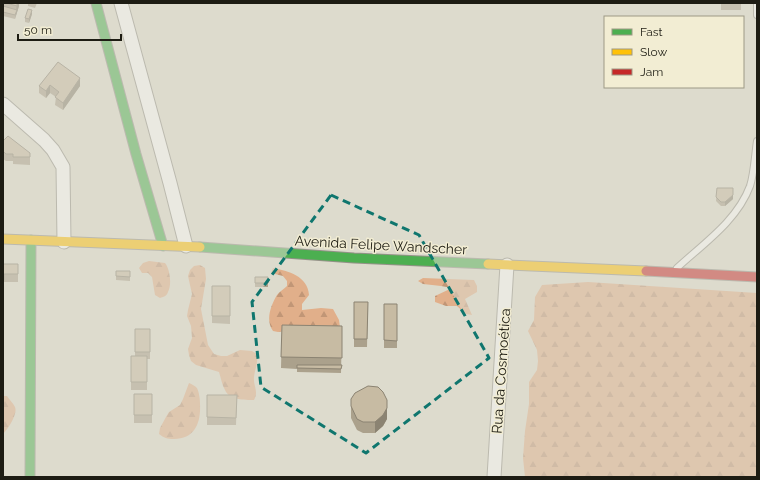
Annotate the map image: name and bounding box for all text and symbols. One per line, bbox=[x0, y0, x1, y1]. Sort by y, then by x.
scale bar bbox=[18, 16, 121, 42]
legend bbox=[604, 16, 744, 88]
text: 50 m bbox=[24, 23, 52, 37]
text: Fast bbox=[640, 25, 663, 39]
text: Slow bbox=[640, 45, 667, 59]
text: Jam bbox=[640, 65, 663, 79]
street label: Avenida Felipe Wandscher bbox=[294, 232, 468, 258]
street label: Rua da Cosmoética bbox=[489, 308, 513, 434]

